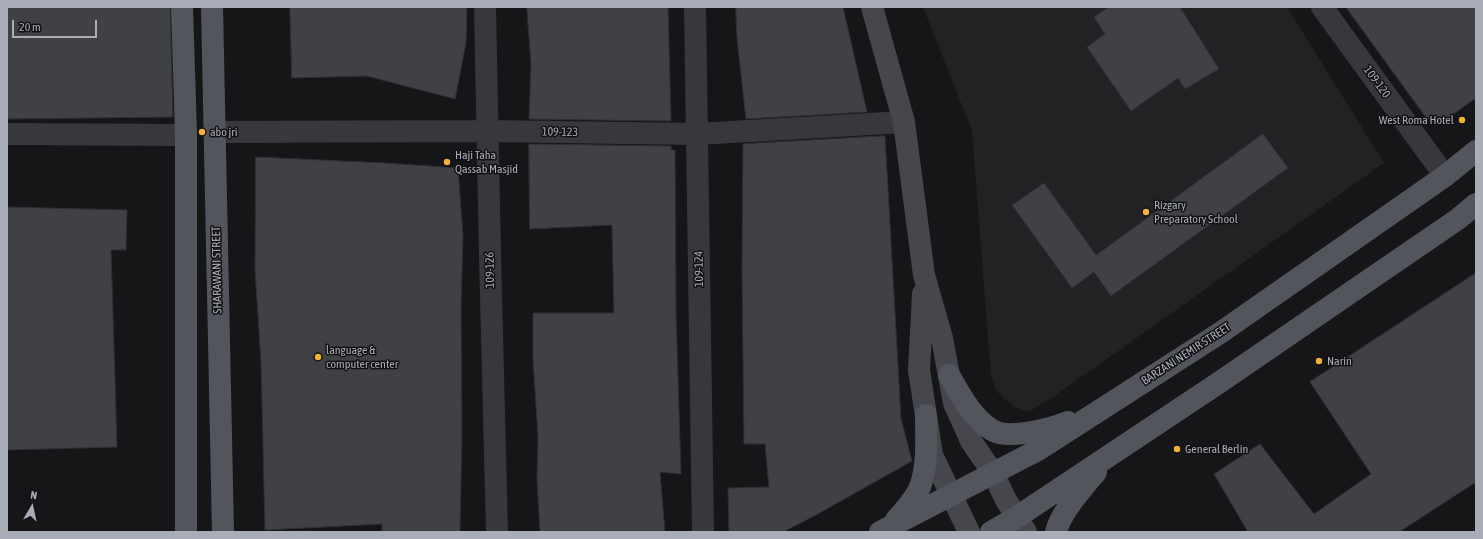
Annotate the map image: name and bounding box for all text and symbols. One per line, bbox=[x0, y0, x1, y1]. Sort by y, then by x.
scale bar bbox=[14, 12, 99, 38]
text: 20 m bbox=[19, 20, 41, 34]
street label: 109-120 bbox=[1361, 63, 1393, 101]
place label: West Roma Hotel bbox=[1379, 113, 1454, 127]
marker: West Roma Hotel bbox=[1457, 115, 1467, 125]
street label: 109-123 bbox=[542, 124, 578, 140]
place label: abo jri bbox=[210, 125, 238, 139]
marker: abo jri bbox=[197, 127, 207, 137]
place label: Haji Taha Qassab Masjid bbox=[455, 148, 518, 176]
marker: Haji Taha Qassab Masjid bbox=[442, 157, 452, 167]
place label: Rizgary Preparatory School bbox=[1154, 198, 1238, 226]
marker: Rizgary Preparatory School bbox=[1141, 207, 1151, 217]
street label: SHARAWANI STREET bbox=[209, 226, 225, 314]
street label: 109-124 bbox=[691, 251, 707, 287]
street label: 109-126 bbox=[482, 252, 498, 288]
street label: BARZANI NEMIR STREET bbox=[1139, 320, 1233, 388]
place label: language & computer center bbox=[326, 343, 398, 371]
marker: language & computer center bbox=[313, 352, 323, 362]
place label: Narin bbox=[1327, 354, 1352, 368]
marker: Narin bbox=[1314, 356, 1324, 366]
place label: General Berlin bbox=[1185, 442, 1248, 456]
marker: General Berlin bbox=[1172, 444, 1182, 454]
north arrow bbox=[12, 487, 52, 527]
text: N bbox=[30, 489, 38, 502]

